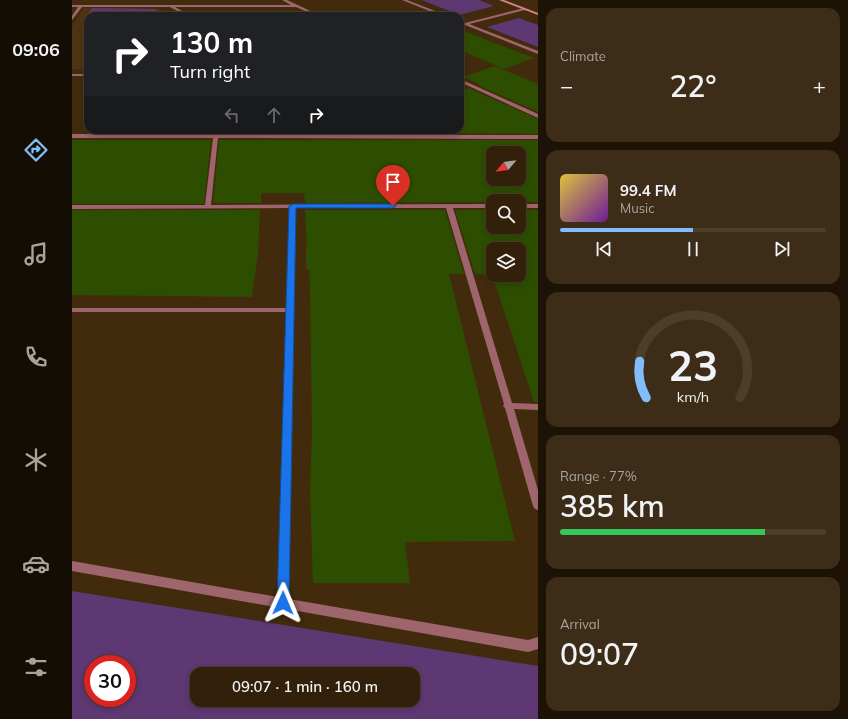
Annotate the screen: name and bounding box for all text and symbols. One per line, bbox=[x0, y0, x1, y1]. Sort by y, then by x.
text: 130 m bbox=[170, 25, 253, 60]
icon: right bbox=[104, 28, 156, 80]
text: 09:06 bbox=[12, 38, 60, 61]
text: Climate bbox=[560, 48, 606, 64]
text: Turn right bbox=[170, 60, 250, 83]
text: 22° bbox=[669, 67, 717, 105]
text: − bbox=[560, 72, 573, 100]
text: + bbox=[813, 72, 826, 100]
icon: left bbox=[221, 104, 243, 126]
icon: ahead bbox=[263, 104, 285, 126]
icon: right bbox=[305, 104, 327, 126]
icon: directions bbox=[22, 136, 50, 164]
north arrow bbox=[486, 146, 526, 186]
map controls bbox=[486, 146, 526, 282]
pin bbox=[376, 165, 410, 206]
icon: arrive bbox=[382, 171, 404, 193]
text: 99.4 FM bbox=[620, 181, 676, 200]
button: search bbox=[486, 194, 526, 234]
text: Music bbox=[620, 200, 655, 216]
icon: previous bbox=[593, 238, 615, 260]
icon: pause bbox=[682, 238, 704, 260]
icon: next bbox=[771, 238, 793, 260]
icon: music bbox=[22, 240, 50, 268]
button: layers bbox=[486, 242, 526, 282]
text: 23 bbox=[668, 338, 718, 390]
icon: phone bbox=[22, 343, 50, 371]
text: km/h bbox=[677, 387, 709, 405]
icon: climate bbox=[22, 446, 50, 474]
text: Range · 77% bbox=[560, 468, 637, 484]
text: 385 km bbox=[560, 487, 665, 525]
icon: car bbox=[22, 550, 50, 578]
position arrow bbox=[262, 582, 304, 624]
text: Arrival bbox=[560, 616, 600, 632]
text: 09:07 bbox=[560, 635, 639, 673]
icon: filters bbox=[22, 653, 50, 681]
speed limit sign: 30 bbox=[84, 655, 136, 707]
text: 09:07 · 1 min · 160 m bbox=[232, 677, 378, 696]

